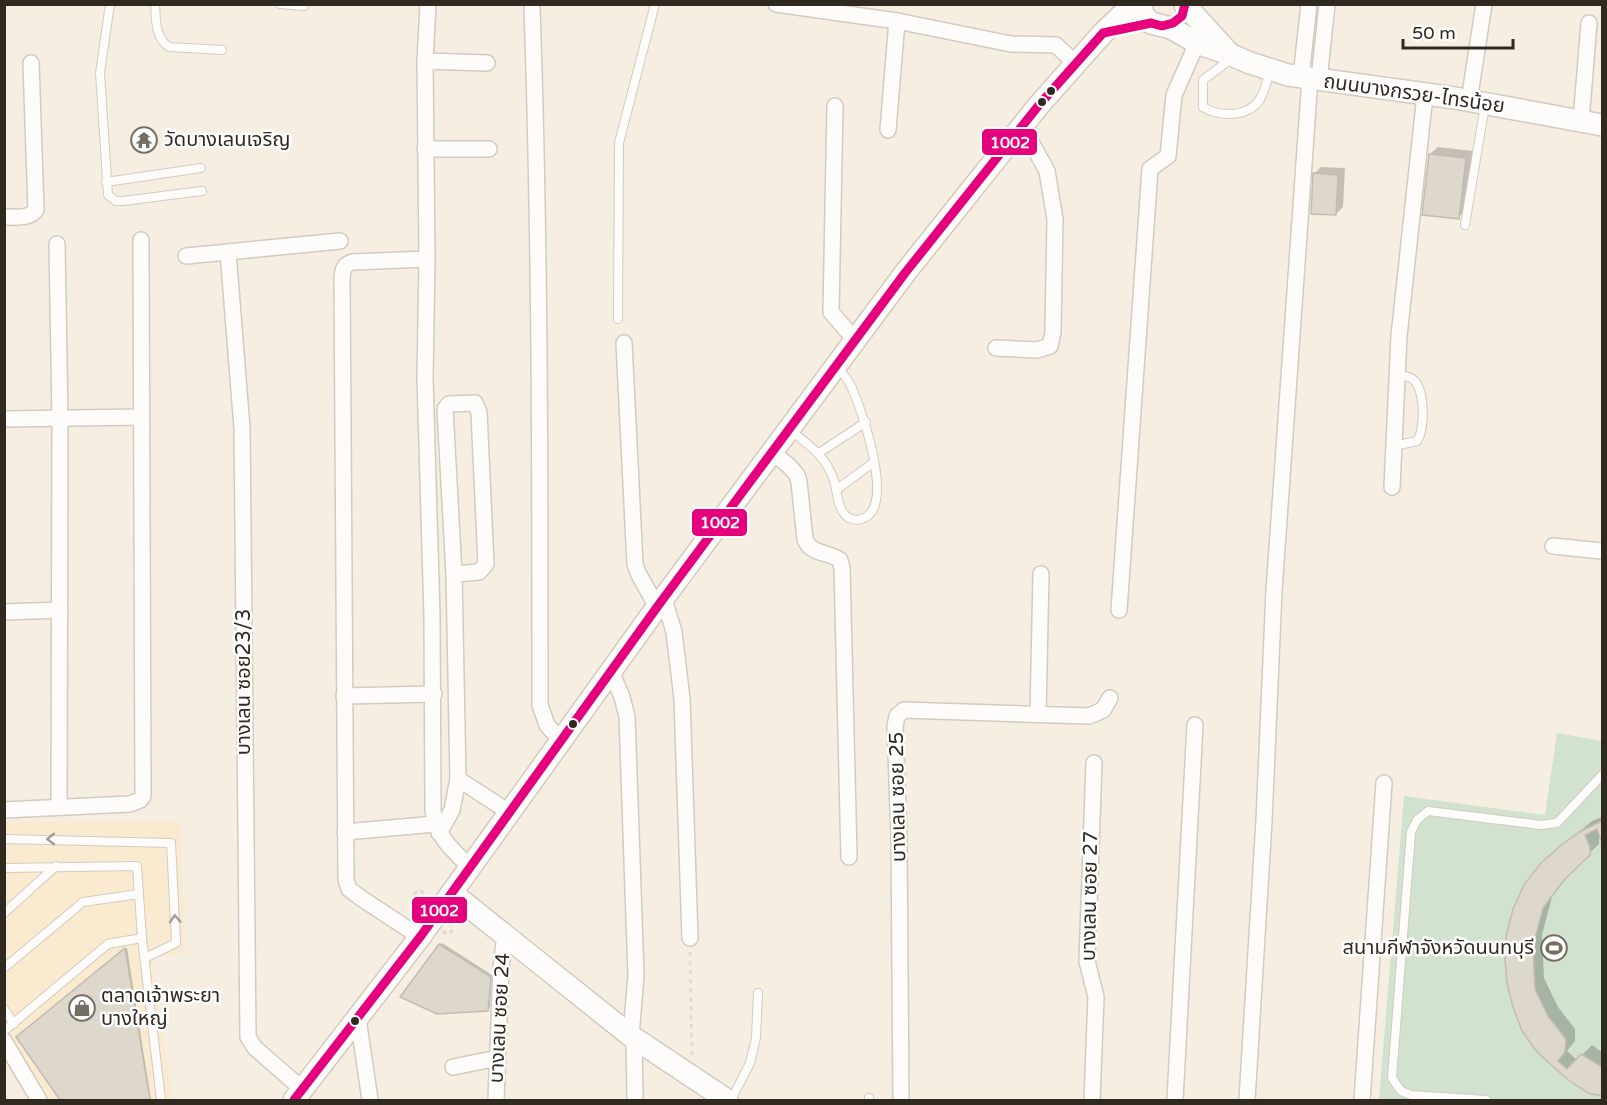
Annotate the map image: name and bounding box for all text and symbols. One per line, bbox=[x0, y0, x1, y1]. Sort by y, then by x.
scale bar bbox=[1403, 12, 1512, 50]
text: 50 m bbox=[1412, 22, 1456, 44]
street label: ถนนบางกรวย-ไทรน้อย bbox=[1322, 69, 1506, 119]
unlabelled marker bbox=[1045, 85, 1057, 97]
unlabelled marker bbox=[1036, 96, 1048, 108]
temple icon: วัดบางเลนเจริญ bbox=[129, 125, 159, 155]
place label: วัดบางเลนเจริญ bbox=[164, 128, 290, 152]
line badge: 1002 bbox=[981, 128, 1038, 156]
text: 1002 bbox=[990, 133, 1030, 153]
line badge: 1002 bbox=[691, 508, 748, 537]
text: 1002 bbox=[700, 513, 740, 533]
street label: บางเลน ซอย23/3 bbox=[232, 609, 256, 755]
unlabelled marker bbox=[567, 718, 579, 730]
street label: บางเลน ซอย 25 bbox=[885, 732, 911, 862]
street label: บางเลน ซอย 27 bbox=[1077, 831, 1103, 961]
one-way arrow bbox=[47, 833, 56, 845]
line badge: 1002 bbox=[411, 896, 468, 924]
text: 1002 bbox=[419, 901, 459, 921]
one-way arrow bbox=[168, 914, 181, 923]
sports icon: สนามกีฬาจังหวัดนนทบุรี bbox=[1539, 933, 1569, 963]
place label: สนามกีฬาจังหวัดนนทบุรี bbox=[1343, 936, 1534, 960]
street label: บางเลน ซอย 24 bbox=[485, 952, 515, 1084]
place label: ตลาดเจ้าพระยา บางใหญ่ bbox=[101, 984, 220, 1031]
shop icon: ตลาดเจ้าพระยา บางใหญ่ bbox=[67, 993, 97, 1023]
unlabelled marker bbox=[349, 1015, 361, 1027]

